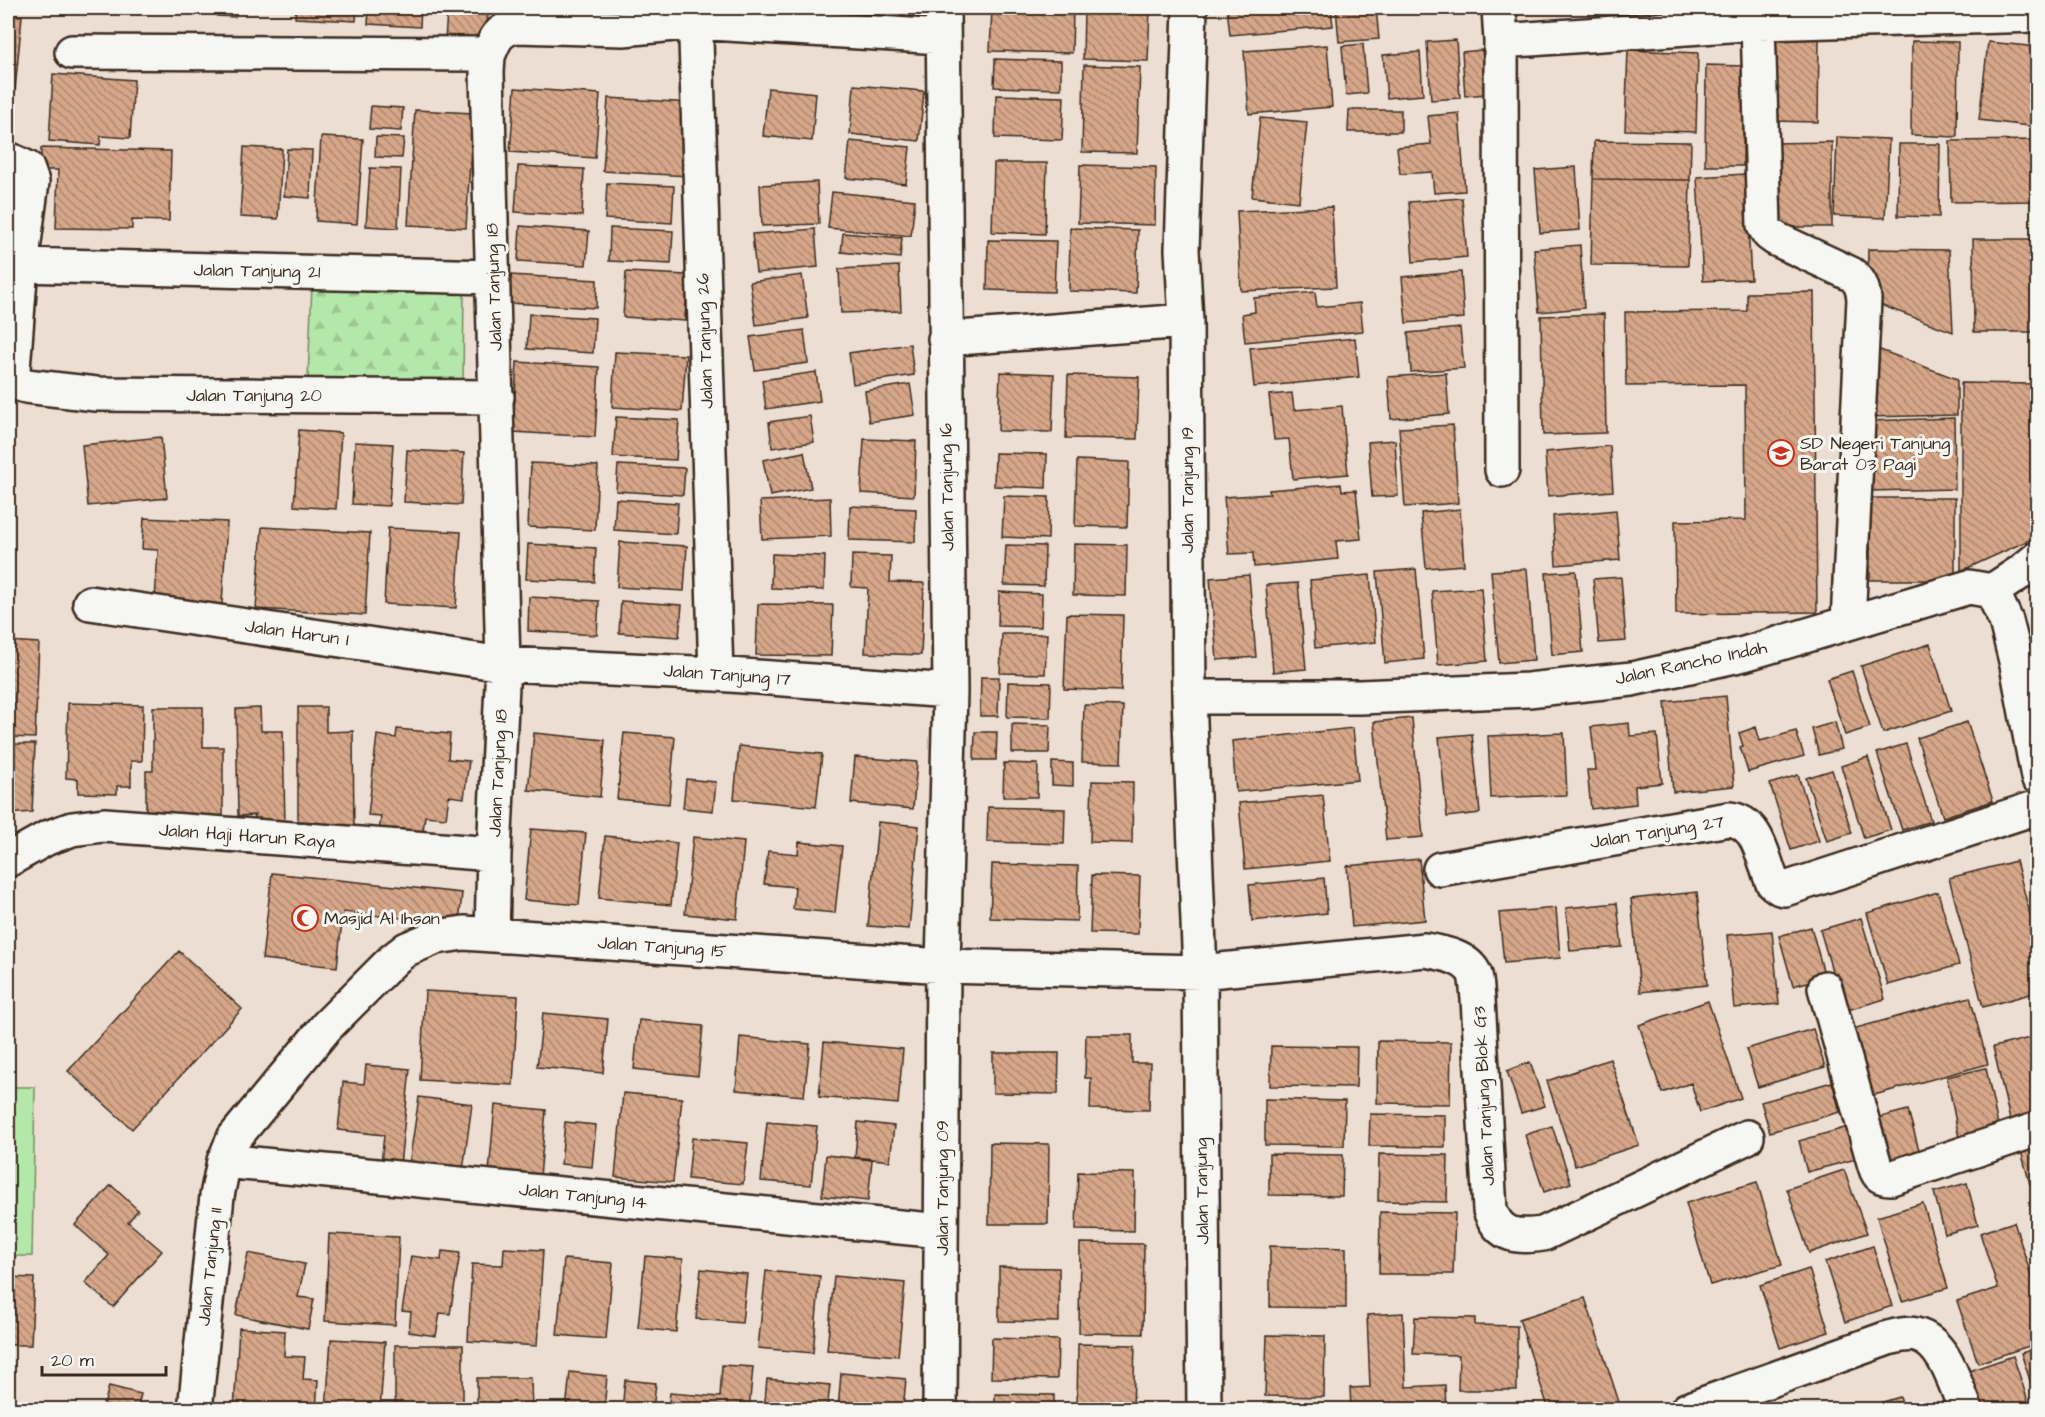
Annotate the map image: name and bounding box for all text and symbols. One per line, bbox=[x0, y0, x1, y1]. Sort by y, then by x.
street label: Jalan Tanjung 18 bbox=[479, 222, 510, 351]
street label: Jalan Tanjung 21 bbox=[193, 257, 321, 286]
street label: Jalan Tanjung 26 bbox=[690, 273, 721, 409]
street label: Jalan Tanjung 20 bbox=[186, 383, 322, 409]
street label: Jalan Tanjung 16 bbox=[933, 423, 962, 551]
street label: Jalan Tanjung 19 bbox=[1175, 427, 1201, 553]
place label: SD Negeri Tanjung Barat 03 Pagi bbox=[1800, 431, 1950, 478]
school or university icon: SD Negeri Tanjung Barat 03 Pagi bbox=[1766, 438, 1796, 468]
street label: Jalan Harun I bbox=[243, 613, 351, 653]
street label: Jalan Rancho Indah bbox=[1613, 635, 1769, 691]
street label: Jalan Tanjung 17 bbox=[662, 658, 791, 693]
street label: Jalan Tanjung 18 bbox=[482, 708, 515, 838]
street label: Jalan Tanjung 27 bbox=[1588, 809, 1726, 856]
street label: Jalan Haji Harun Raya bbox=[158, 817, 336, 856]
mosque icon: Masjid Al Ihsan bbox=[290, 903, 320, 933]
place label: Masjid Al Ihsan bbox=[324, 906, 440, 931]
street label: Jalan Tanjung 15 bbox=[597, 930, 728, 965]
street label: Jalan Tanjung Blok G3 bbox=[1467, 1006, 1502, 1186]
street label: Jalan Tanjung 09 bbox=[930, 1120, 956, 1256]
street label: Jalan Tanjung bbox=[1189, 1137, 1216, 1245]
street label: Jalan Tanjung 14 bbox=[518, 1177, 648, 1216]
street label: Jalan Tanjung 11 bbox=[191, 1207, 230, 1327]
scale bar bbox=[42, 1339, 166, 1377]
text: 20 m bbox=[51, 1348, 94, 1373]

